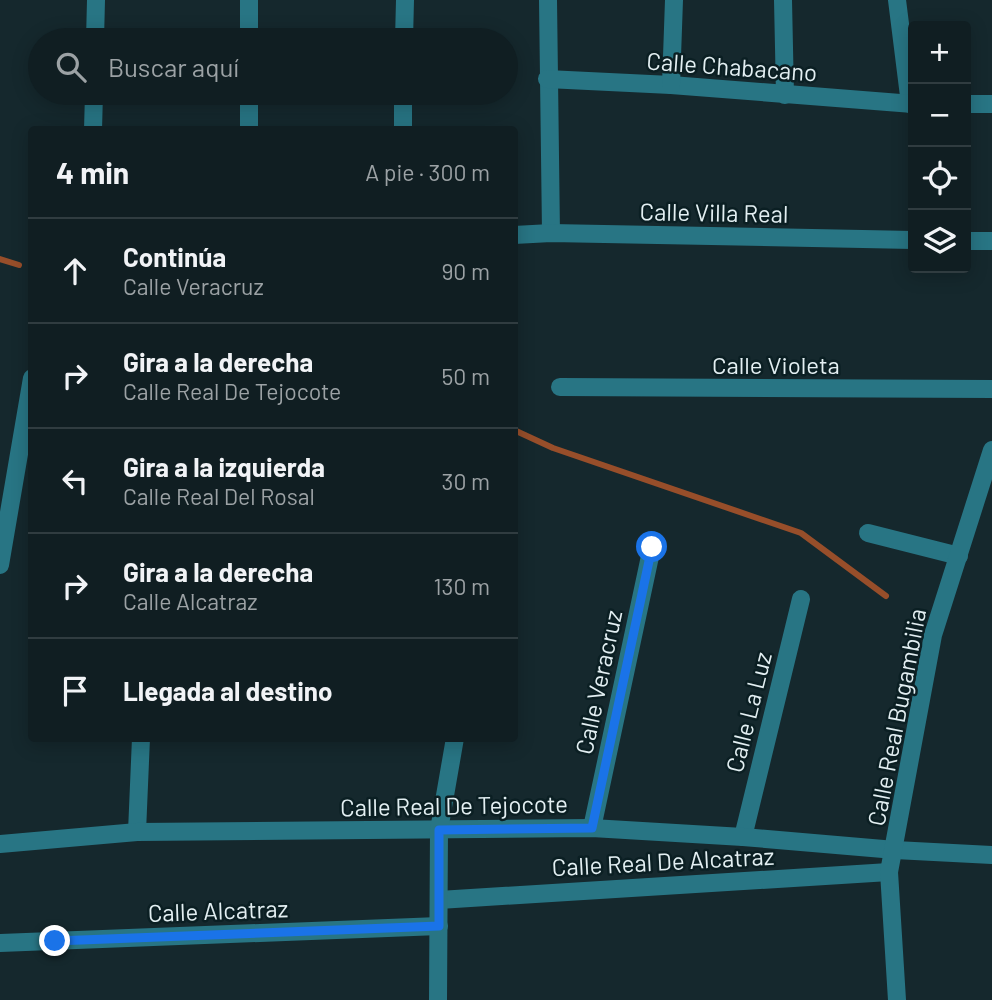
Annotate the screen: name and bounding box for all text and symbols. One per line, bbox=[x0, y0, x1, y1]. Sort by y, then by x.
map controls bbox=[908, 21, 971, 273]
button: + bbox=[908, 21, 971, 84]
search box bbox=[28, 28, 518, 105]
street label: Calle Chabacano bbox=[646, 46, 818, 86]
icon: search bbox=[52, 48, 90, 86]
text: Buscar aquí bbox=[108, 51, 239, 82]
button: − bbox=[908, 84, 971, 147]
button: locate bbox=[908, 147, 971, 210]
text: 4 min bbox=[56, 154, 129, 190]
text: A pie · 300 m bbox=[365, 158, 490, 186]
street label: Calle Villa Real bbox=[639, 196, 789, 228]
button: layers bbox=[908, 210, 971, 273]
text: Continúa bbox=[123, 241, 226, 272]
icon: ahead bbox=[56, 252, 94, 290]
text: 90 m bbox=[441, 257, 490, 285]
text: Calle Veracruz bbox=[123, 272, 264, 300]
text: Gira a la derecha bbox=[123, 346, 313, 377]
street label: Calle Violeta bbox=[712, 350, 840, 379]
icon: right bbox=[56, 357, 94, 395]
text: 50 m bbox=[442, 362, 490, 390]
text: Calle Real De Tejocote bbox=[123, 377, 341, 405]
text: Gira a la izquierda bbox=[123, 451, 325, 482]
icon: left bbox=[56, 462, 94, 500]
text: 30 m bbox=[442, 467, 490, 495]
text: Calle Real Del Rosal bbox=[123, 482, 315, 510]
route start bbox=[636, 531, 667, 562]
text: Gira a la derecha bbox=[123, 556, 313, 587]
icon: right bbox=[56, 567, 94, 605]
text: 130 m bbox=[433, 572, 490, 600]
text: Calle Alcatraz bbox=[123, 587, 258, 615]
street label: Calle Real Bugambilia bbox=[861, 606, 931, 828]
street label: Calle Veracruz bbox=[569, 607, 627, 757]
street label: Calle La Luz bbox=[719, 649, 777, 775]
icon: arrive bbox=[56, 672, 94, 710]
text: Llegada al destino bbox=[123, 675, 332, 706]
street label: Calle Real De Tejocote bbox=[340, 789, 568, 821]
street label: Calle Real De Alcatraz bbox=[551, 841, 775, 881]
street label: Calle Alcatraz bbox=[147, 893, 289, 927]
route end bbox=[39, 925, 70, 956]

